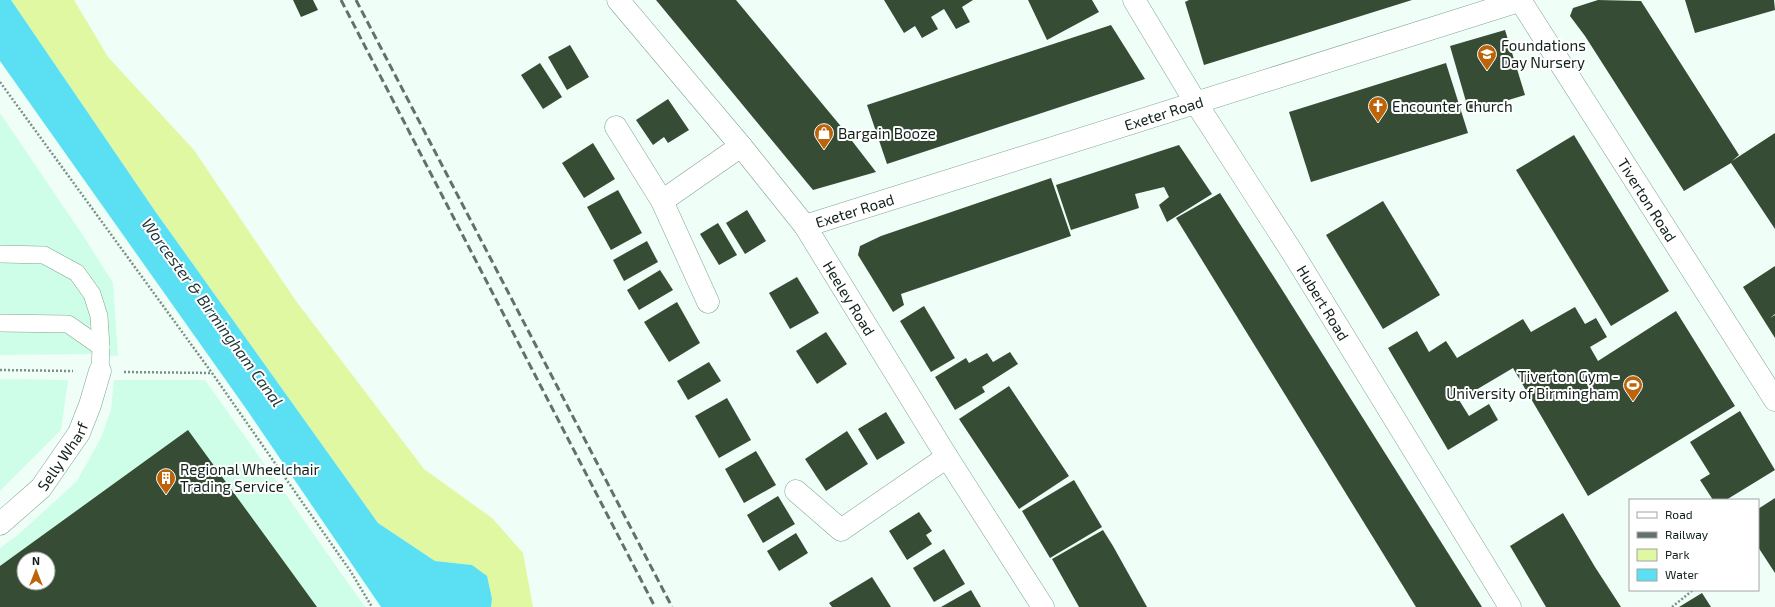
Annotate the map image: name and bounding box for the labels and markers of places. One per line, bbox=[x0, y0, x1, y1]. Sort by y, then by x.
place label: Foundations Day Nursery bbox=[1501, 36, 1586, 71]
school or university icon: Foundations Day Nursery bbox=[1476, 43, 1498, 71]
church icon: Encounter Church bbox=[1367, 95, 1389, 123]
place label: Encounter Church bbox=[1392, 97, 1513, 115]
shop icon: Bargain Booze bbox=[813, 122, 835, 150]
place label: Bargain Booze bbox=[838, 124, 936, 142]
place label: Tiverton Gym - University of Birmingham bbox=[1446, 367, 1619, 402]
sports icon: Tiverton Gym - University of Birmingham bbox=[1622, 374, 1644, 402]
place label: Regional Wheelchair Trading Service bbox=[180, 460, 320, 495]
building icon: Regional Wheelchair Trading Service bbox=[155, 467, 177, 495]

